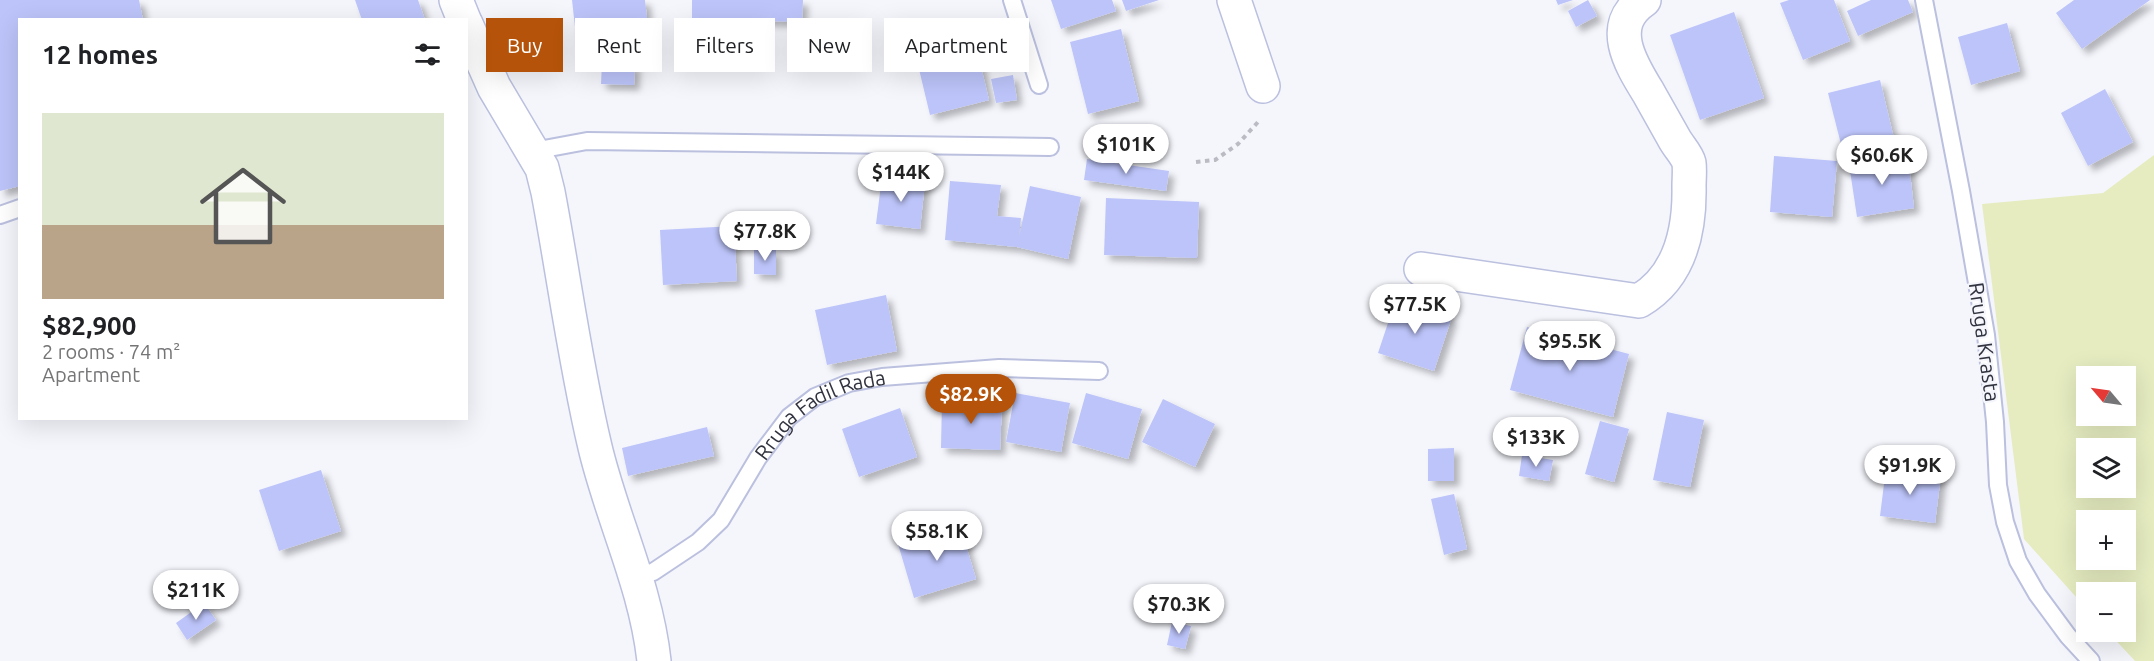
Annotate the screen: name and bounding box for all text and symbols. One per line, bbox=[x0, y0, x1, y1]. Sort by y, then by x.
chip: Buy bbox=[486, 18, 563, 72]
chip: Rent bbox=[575, 18, 662, 72]
chip: Filters bbox=[674, 18, 775, 72]
chip: New bbox=[787, 18, 872, 72]
chip: Apartment bbox=[884, 18, 1029, 72]
icon: filters bbox=[411, 38, 444, 71]
text: 12 homes bbox=[42, 40, 158, 69]
pin: $101K bbox=[1084, 124, 1168, 175]
text: $101K bbox=[1097, 132, 1155, 155]
pin: $60.6K bbox=[1833, 135, 1931, 186]
text: $60.6K bbox=[1850, 143, 1914, 166]
icon: home bbox=[189, 152, 297, 260]
pin: $144K bbox=[859, 152, 943, 203]
text: $144K bbox=[872, 160, 930, 183]
pin: $77.8K bbox=[716, 211, 814, 262]
text: $77.8K bbox=[733, 219, 797, 242]
street label: Rruga Krasta bbox=[1965, 281, 2005, 403]
pin: $77.5K bbox=[1366, 284, 1464, 335]
text: $77.5K bbox=[1383, 292, 1447, 315]
text: $82,900 bbox=[42, 311, 136, 340]
pin: $95.5K bbox=[1521, 321, 1619, 372]
text: $95.5K bbox=[1538, 329, 1602, 352]
text: 2 rooms · 74 m² bbox=[42, 340, 180, 363]
text: Apartment bbox=[42, 363, 140, 386]
street label: Rruga Fadil Rada bbox=[749, 365, 887, 464]
north arrow bbox=[2076, 366, 2136, 426]
map controls bbox=[2076, 366, 2136, 642]
pin: $82.9K bbox=[922, 374, 1020, 425]
text: $82.9K bbox=[939, 382, 1003, 405]
pin: $133K bbox=[1494, 417, 1578, 468]
text: $133K bbox=[1507, 425, 1565, 448]
button: layers bbox=[2076, 438, 2136, 498]
pin: $91.9K bbox=[1861, 445, 1959, 496]
text: $91.9K bbox=[1878, 453, 1942, 476]
button: + bbox=[2076, 510, 2136, 570]
pin: $58.1K bbox=[888, 511, 986, 562]
text: $58.1K bbox=[905, 519, 969, 542]
pin: $211K bbox=[154, 570, 238, 621]
text: $211K bbox=[167, 578, 225, 601]
button: − bbox=[2076, 582, 2136, 642]
pin: $70.3K bbox=[1130, 584, 1228, 635]
text: $70.3K bbox=[1147, 592, 1211, 615]

